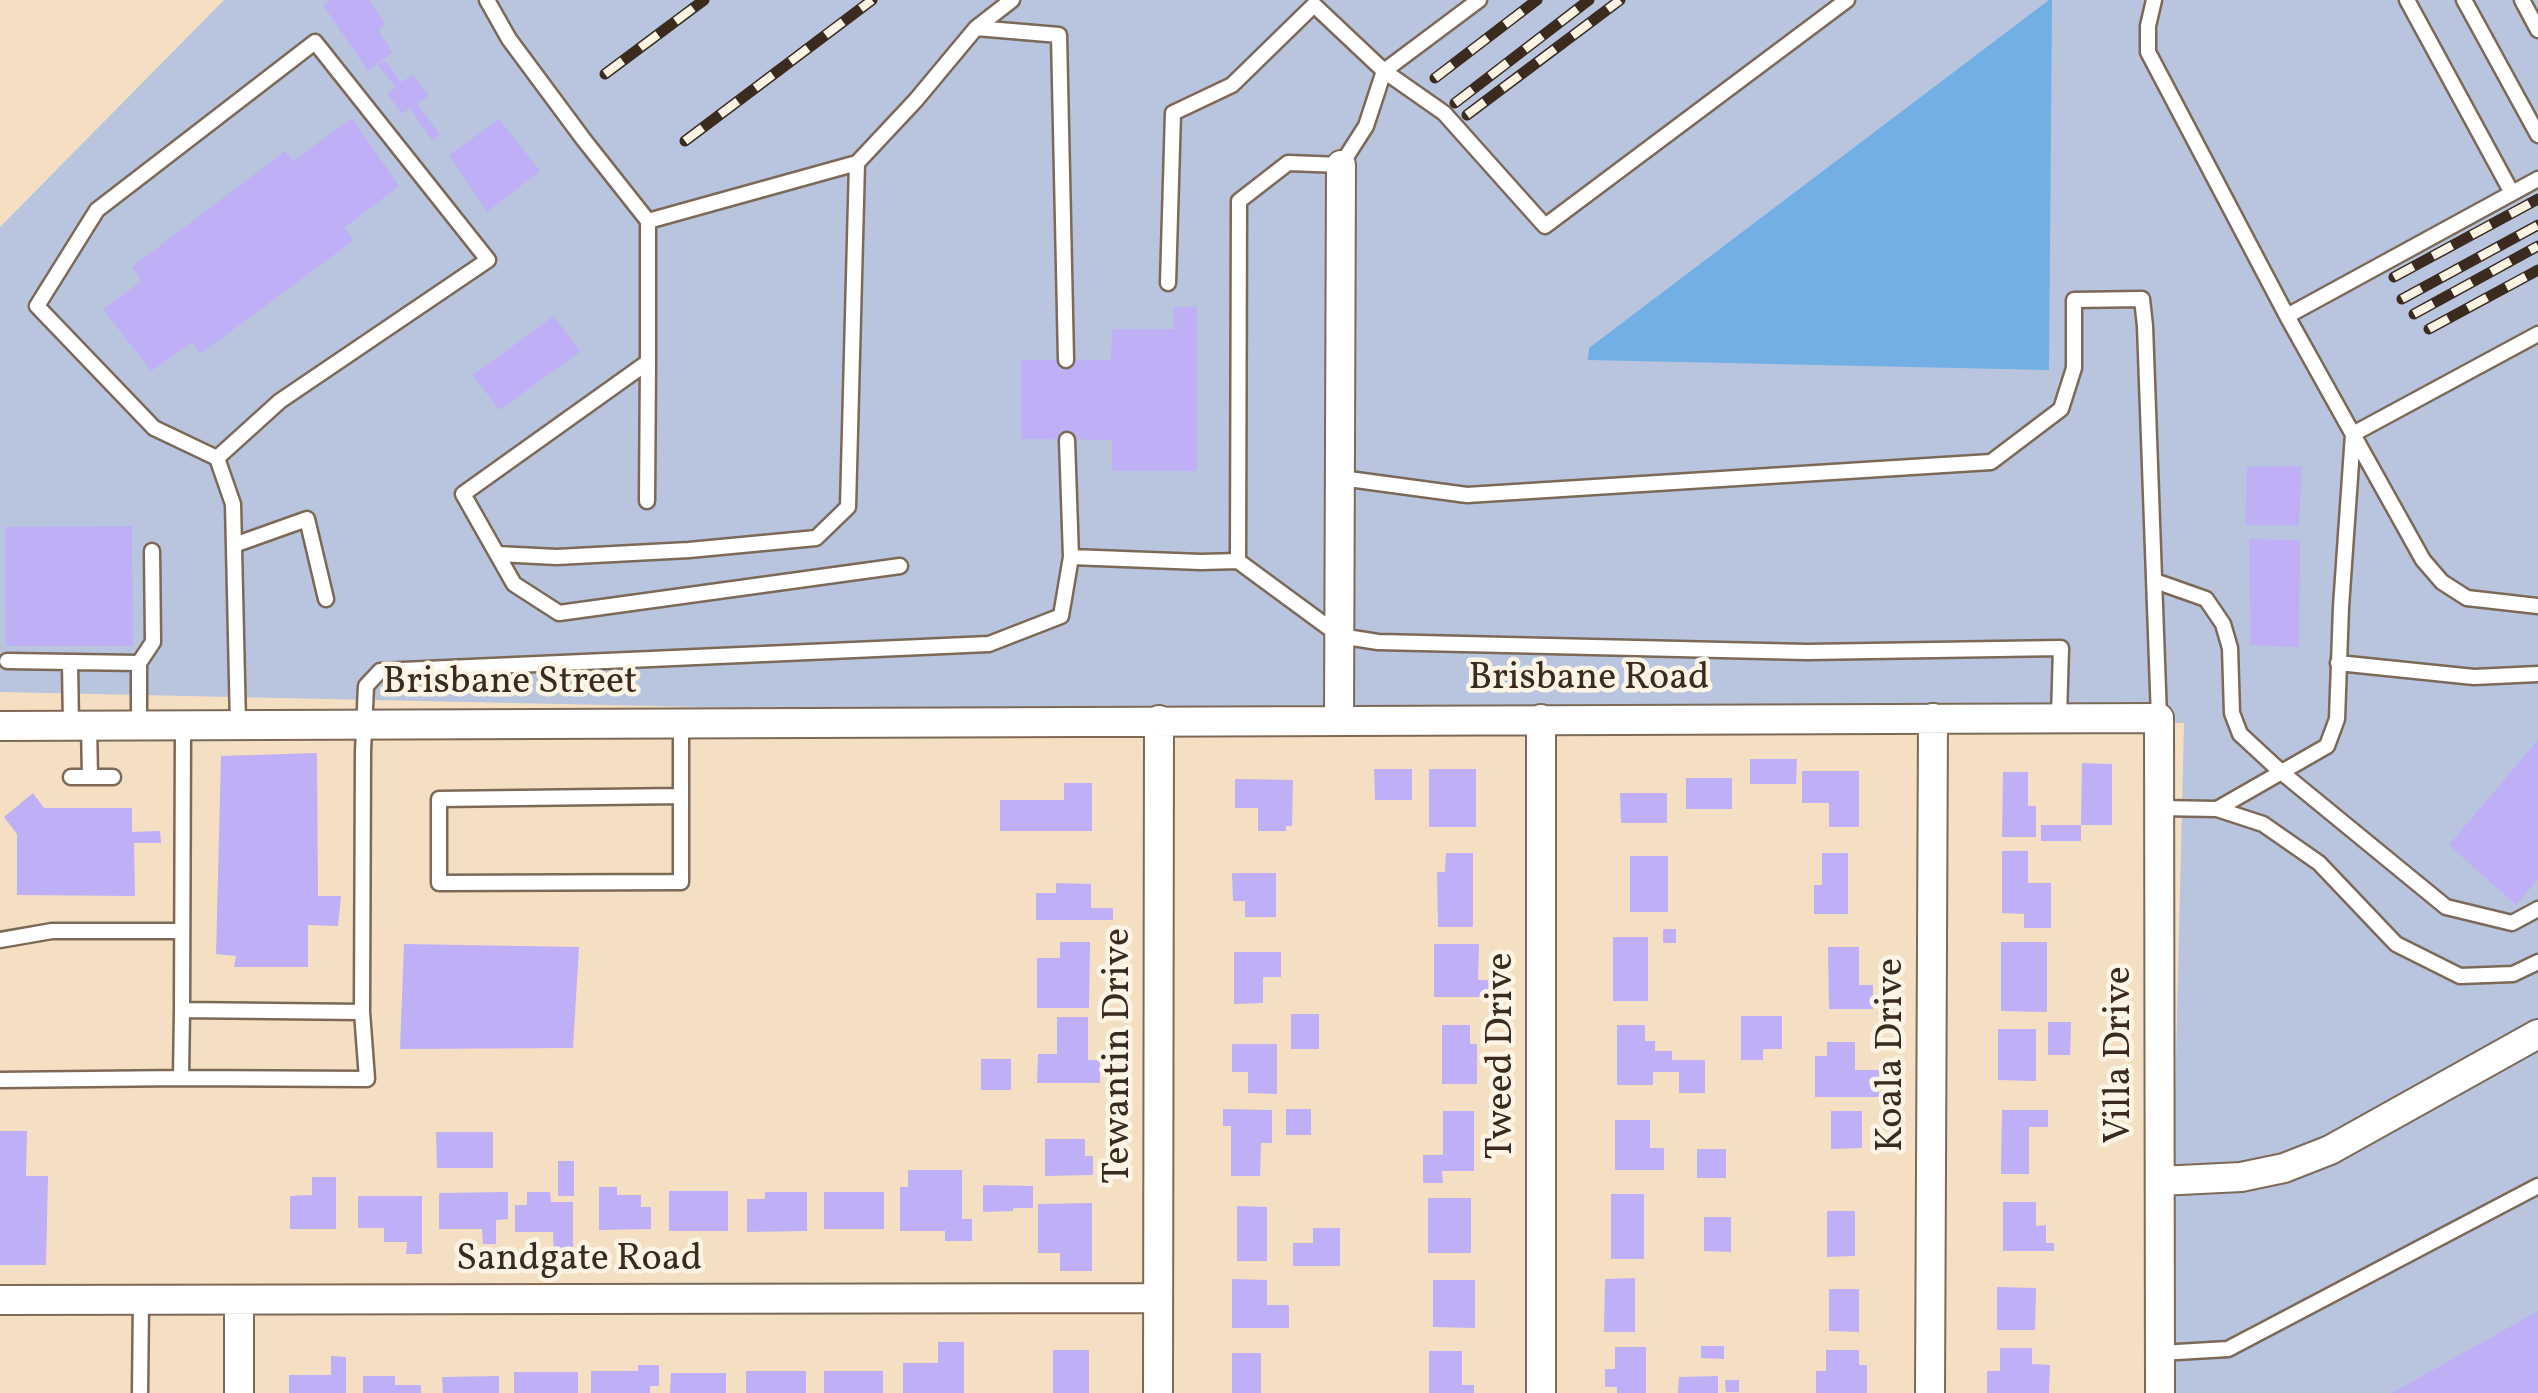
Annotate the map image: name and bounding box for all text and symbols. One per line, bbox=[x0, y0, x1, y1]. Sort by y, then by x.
street label: Brisbane Road bbox=[1468, 658, 1710, 704]
street label: Brisbane Street bbox=[383, 662, 637, 708]
street label: Tewantin Drive bbox=[1098, 928, 1144, 1184]
street label: Tweed Drive bbox=[1481, 952, 1527, 1160]
street label: Koala Drive bbox=[1871, 958, 1917, 1152]
street label: Villa Drive bbox=[2099, 966, 2145, 1144]
street label: Sandgate Road bbox=[456, 1239, 702, 1285]

